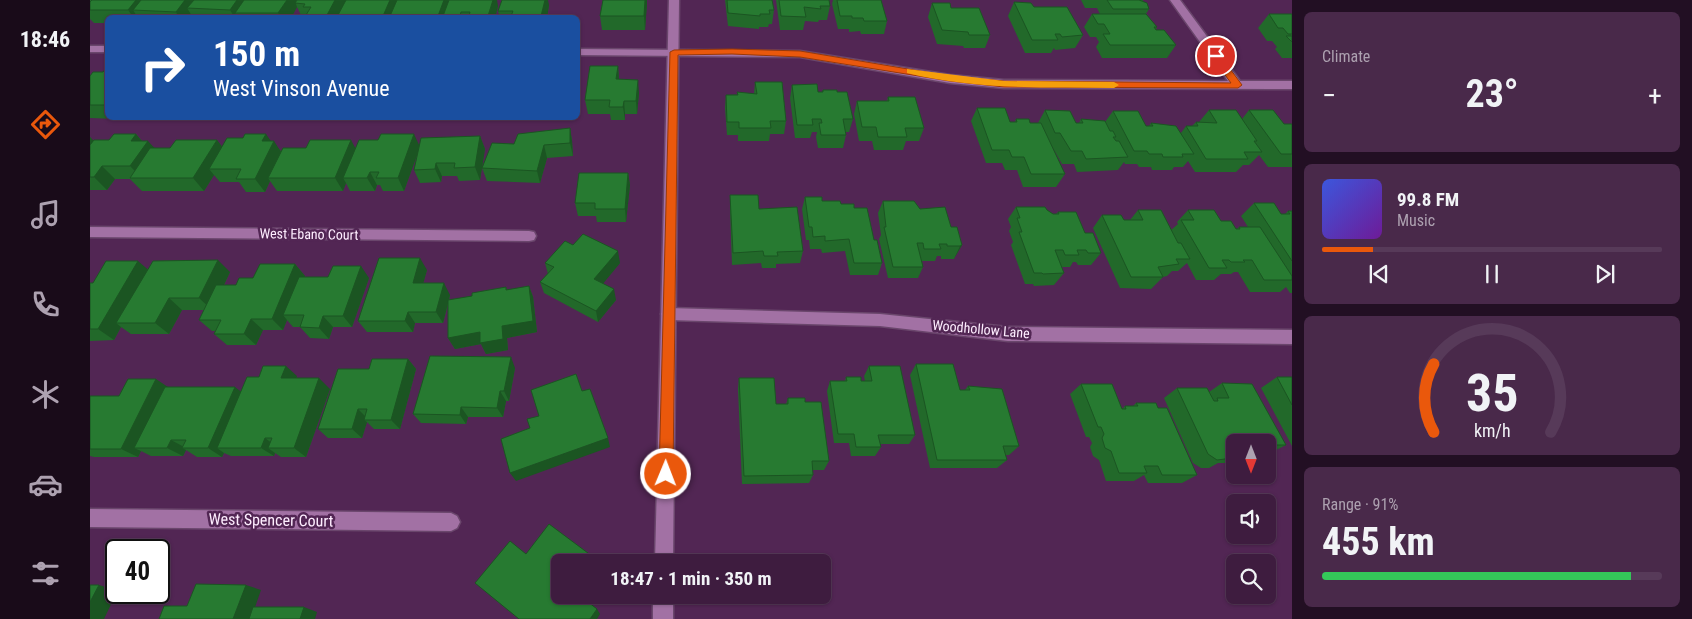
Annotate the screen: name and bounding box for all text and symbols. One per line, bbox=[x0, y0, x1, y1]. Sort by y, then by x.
text: 18:46 bbox=[20, 27, 70, 52]
text: 150 m bbox=[213, 34, 300, 75]
icon: right bbox=[130, 35, 195, 100]
pin bbox=[1195, 35, 1237, 77]
icon: arrive bbox=[1202, 42, 1230, 70]
text: Climate bbox=[1322, 47, 1370, 66]
text: 23° bbox=[1465, 72, 1519, 116]
text: West Vinson Avenue bbox=[213, 76, 389, 101]
text: − bbox=[1322, 79, 1336, 112]
text: + bbox=[1648, 79, 1662, 112]
icon: directions bbox=[28, 107, 63, 142]
text: 99.8 FM bbox=[1397, 188, 1459, 211]
icon: music bbox=[28, 197, 63, 232]
text: Music bbox=[1397, 211, 1435, 230]
street label: West Ebano Court bbox=[259, 225, 359, 243]
icon: previous bbox=[1365, 260, 1393, 288]
icon: pause bbox=[1478, 260, 1506, 288]
icon: next bbox=[1591, 260, 1619, 288]
icon: phone bbox=[28, 287, 63, 322]
street label: Woodhollow Lane bbox=[932, 317, 1031, 341]
text: 35 bbox=[1466, 363, 1518, 424]
icon: climate bbox=[28, 377, 63, 412]
text: km/h bbox=[1474, 420, 1510, 441]
north arrow bbox=[1226, 434, 1276, 484]
map controls bbox=[1226, 434, 1276, 604]
position arrow bbox=[639, 447, 691, 499]
icon: car bbox=[28, 467, 63, 502]
button: sound bbox=[1226, 494, 1276, 544]
text: Range · 91% bbox=[1322, 495, 1398, 514]
street label: West Spencer Court bbox=[208, 509, 334, 531]
text: 455 km bbox=[1322, 520, 1435, 564]
speed limit sign: 40 bbox=[105, 539, 170, 604]
button: search bbox=[1226, 554, 1276, 604]
icon: filters bbox=[28, 556, 63, 591]
text: 18:47 · 1 min · 350 m bbox=[610, 567, 772, 590]

